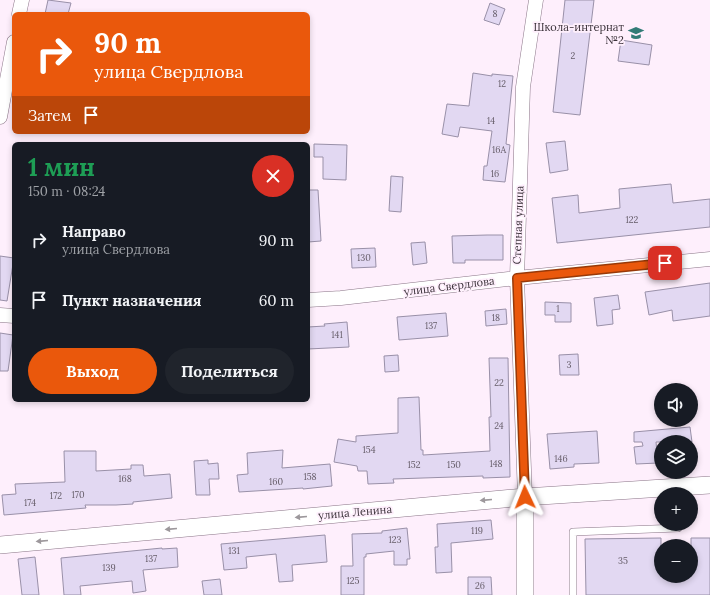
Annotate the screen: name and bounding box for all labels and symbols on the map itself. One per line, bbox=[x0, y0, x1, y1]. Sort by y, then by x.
house number: 8 bbox=[492, 8, 498, 19]
place label: Школа-интернат №2 bbox=[534, 20, 625, 47]
school or university icon: Школа-интернат №2 bbox=[627, 24, 645, 42]
house number: 2 bbox=[571, 50, 576, 61]
house number: 12 bbox=[498, 78, 506, 89]
house number: 14 bbox=[487, 115, 495, 126]
house number: 16А bbox=[492, 144, 506, 155]
house number: 16 bbox=[491, 168, 499, 179]
street label: Степная улица bbox=[510, 185, 526, 265]
house number: 122 bbox=[626, 214, 639, 225]
pin bbox=[648, 246, 682, 280]
house number: 130 bbox=[357, 252, 371, 263]
street label: улица Свердлова bbox=[403, 273, 495, 299]
house number: 1 bbox=[556, 303, 560, 314]
house number: 18 bbox=[492, 312, 500, 323]
house number: 137 bbox=[425, 320, 437, 331]
house number: 141 bbox=[331, 329, 343, 340]
house number: 3 bbox=[566, 359, 572, 370]
house number: 22 bbox=[494, 377, 504, 388]
house number: 24 bbox=[494, 420, 504, 431]
house number: 154 bbox=[362, 444, 376, 455]
house number: 146 bbox=[554, 453, 568, 464]
house number: 148 bbox=[489, 458, 503, 469]
house number: 152 bbox=[407, 459, 421, 470]
house number: 150 bbox=[447, 459, 461, 470]
house number: 158 bbox=[303, 471, 317, 482]
house number: 168 bbox=[118, 473, 132, 484]
house number: 160 bbox=[269, 476, 283, 487]
position arrow bbox=[504, 476, 546, 518]
house number: 170 bbox=[71, 489, 85, 500]
house number: 172 bbox=[50, 490, 62, 501]
house number: 174 bbox=[24, 497, 36, 508]
one-way arrow bbox=[480, 497, 492, 503]
street label: улица Ленина bbox=[317, 502, 393, 522]
one-way arrow bbox=[295, 514, 307, 521]
house number: 119 bbox=[471, 525, 483, 536]
one-way arrow bbox=[165, 526, 177, 532]
house number: 123 bbox=[389, 534, 402, 545]
one-way arrow bbox=[36, 538, 48, 544]
house number: 131 bbox=[228, 545, 240, 556]
house number: 137 bbox=[145, 553, 157, 564]
house number: 35 bbox=[618, 555, 628, 566]
house number: 139 bbox=[102, 562, 116, 573]
house number: 125 bbox=[346, 575, 360, 586]
house number: 26 bbox=[475, 580, 485, 591]

